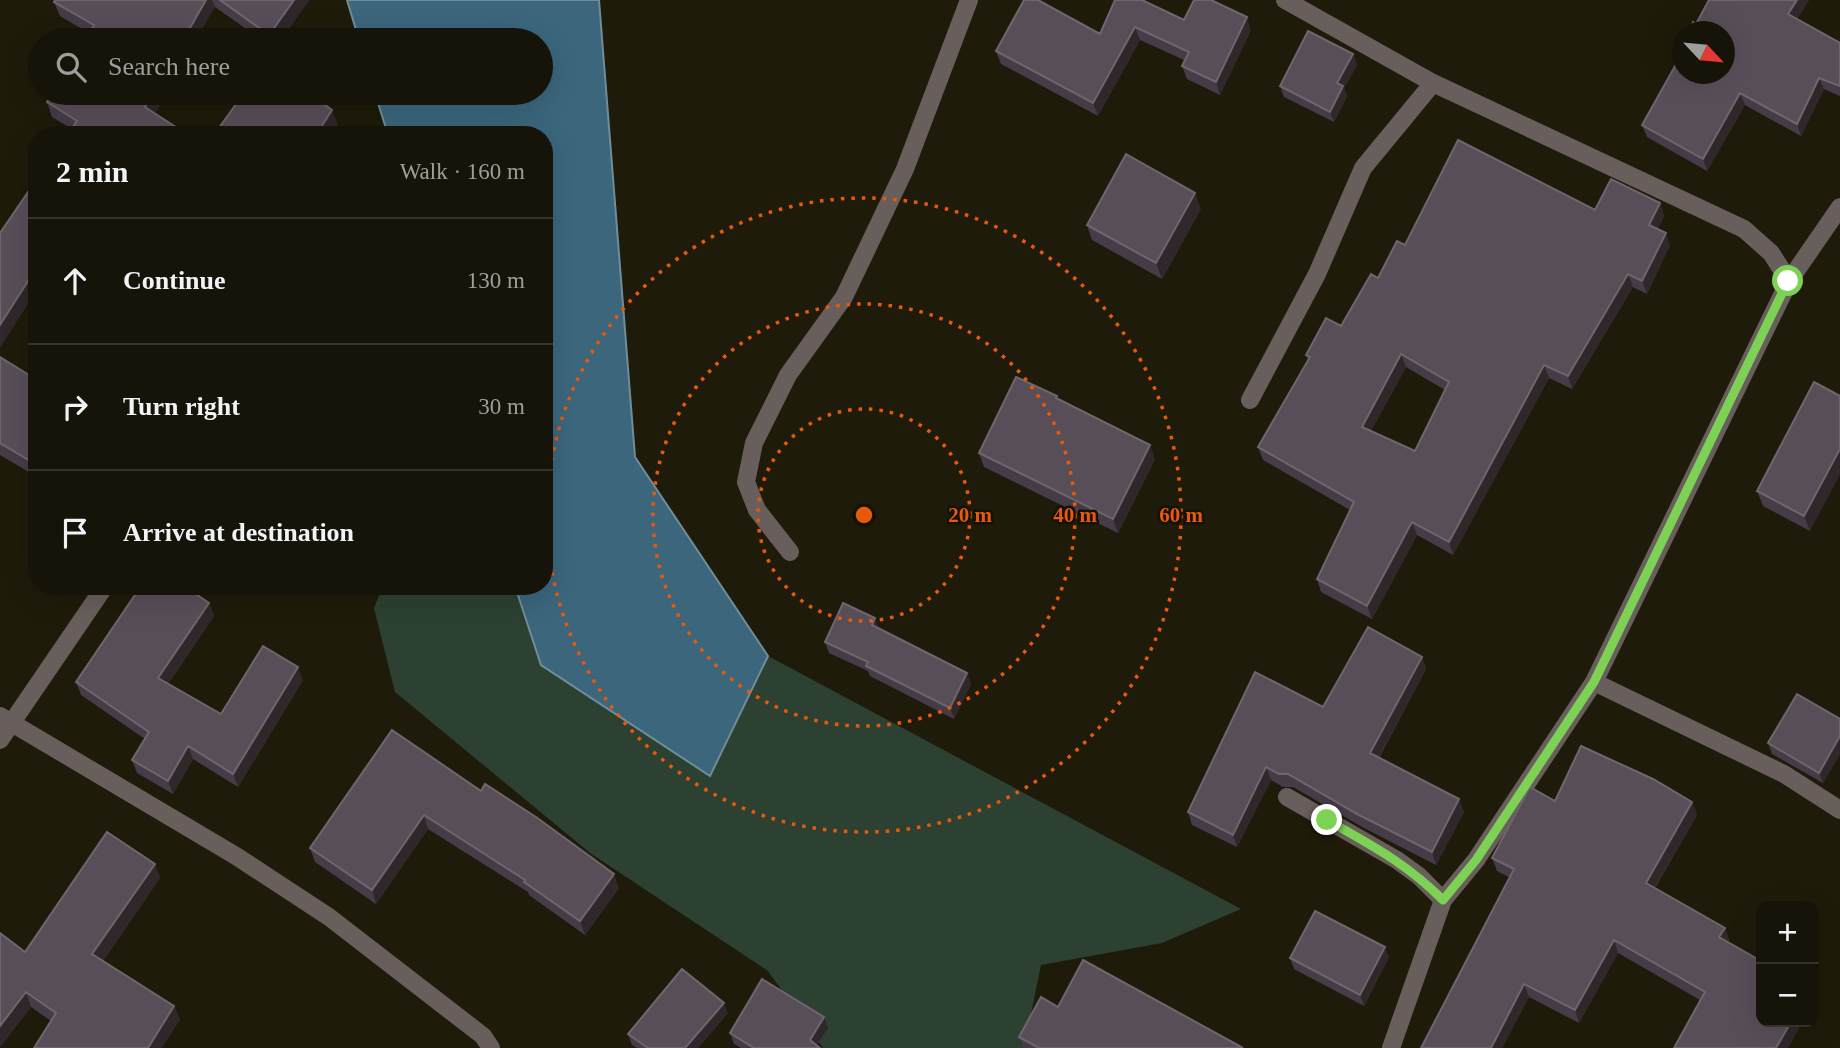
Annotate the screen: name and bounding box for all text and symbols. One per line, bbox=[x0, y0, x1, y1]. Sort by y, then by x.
north arrow bbox=[1672, 21, 1735, 84]
search box bbox=[28, 28, 553, 105]
icon: search bbox=[52, 48, 90, 86]
text: Search here bbox=[108, 52, 230, 81]
text: 2 min bbox=[56, 155, 129, 188]
text: Walk · 160 m bbox=[400, 159, 525, 184]
icon: ahead bbox=[56, 262, 94, 300]
route start bbox=[1772, 265, 1803, 296]
text: Continue bbox=[123, 266, 226, 295]
text: 130 m bbox=[467, 268, 525, 293]
icon: right bbox=[56, 388, 94, 426]
text: Turn right bbox=[123, 392, 240, 421]
text: 30 m bbox=[478, 394, 525, 419]
centre of rings bbox=[852, 503, 876, 527]
text: 20 m bbox=[948, 503, 992, 527]
text: 40 m bbox=[1053, 503, 1097, 527]
text: 60 m bbox=[1159, 503, 1203, 527]
icon: arrive bbox=[56, 514, 94, 552]
text: Arrive at destination bbox=[123, 518, 354, 547]
route end bbox=[1311, 804, 1342, 835]
map controls bbox=[1756, 901, 1819, 1027]
button: + bbox=[1756, 901, 1819, 964]
button: − bbox=[1756, 964, 1819, 1027]

